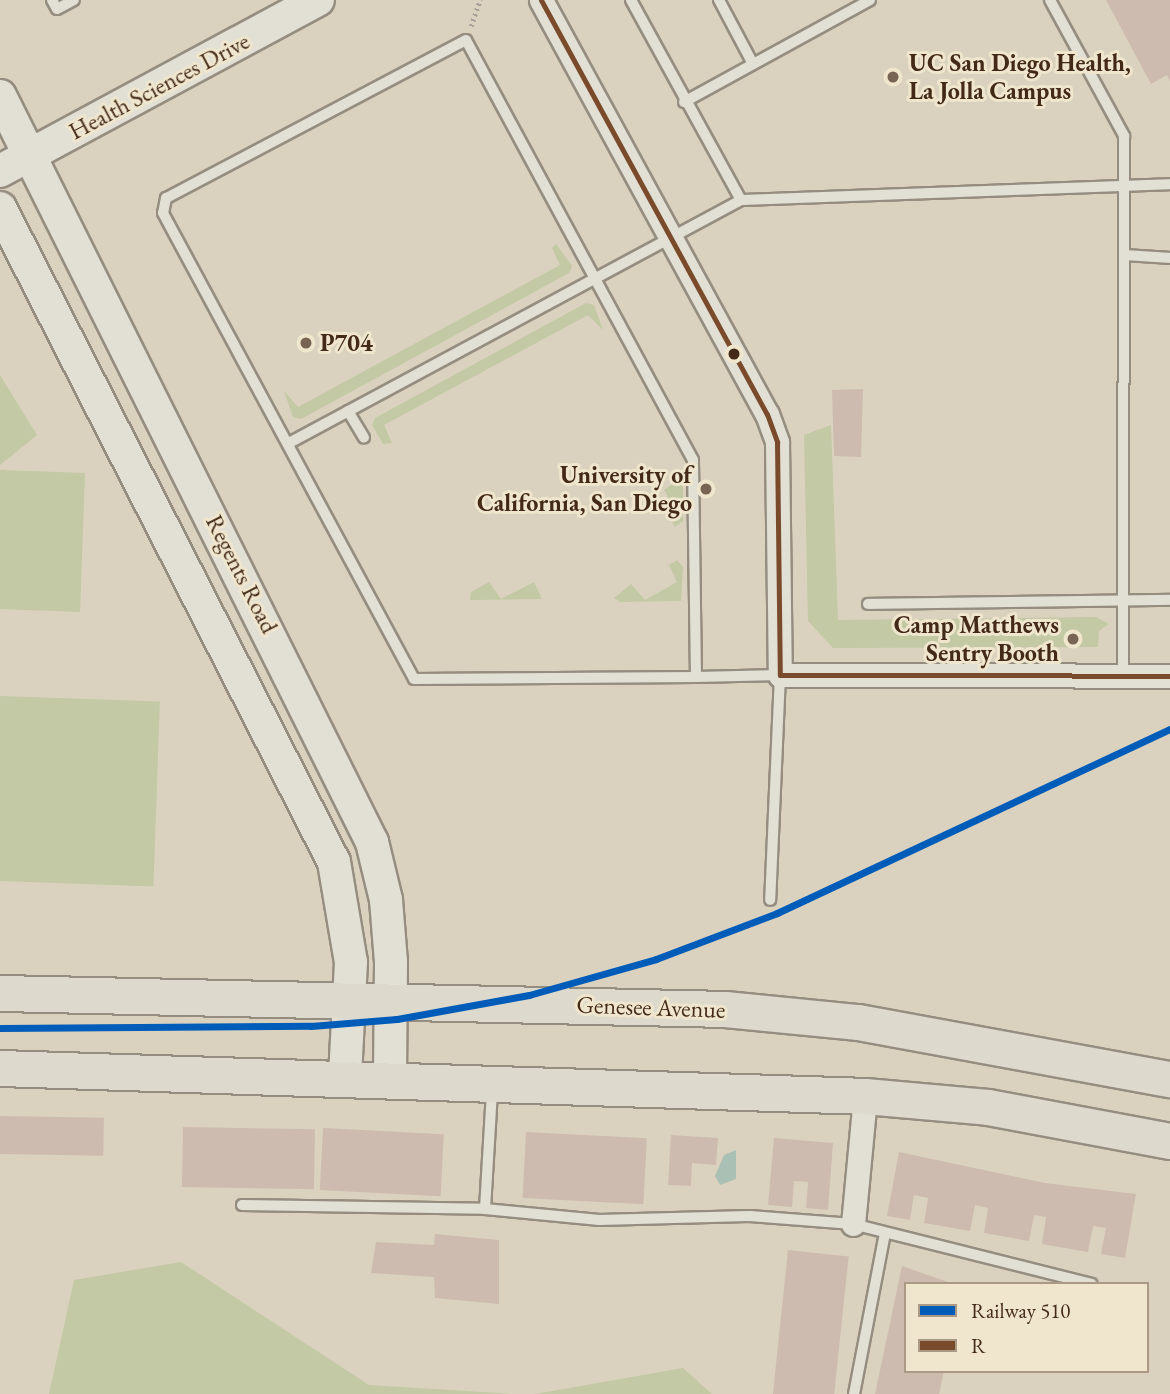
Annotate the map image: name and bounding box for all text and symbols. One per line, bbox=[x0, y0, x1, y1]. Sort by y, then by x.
street label: Health Sciences Drive bbox=[64, 26, 254, 146]
place label: UC San Diego Health, La Jolla Campus bbox=[909, 49, 1131, 105]
marker: UC San Diego Health, La Jolla Campus bbox=[883, 67, 903, 87]
place label: P704 bbox=[320, 329, 373, 357]
marker: P704 bbox=[298, 335, 314, 351]
unlabelled marker bbox=[727, 347, 741, 361]
place label: University of California, San Diego bbox=[477, 461, 692, 517]
marker: University of California, San Diego bbox=[698, 481, 714, 497]
street label: Regents Road bbox=[200, 510, 284, 638]
place label: Camp Matthews Sentry Booth bbox=[894, 611, 1059, 667]
marker: Camp Matthews Sentry Booth bbox=[1065, 631, 1081, 647]
street label: Genesee Avenue bbox=[576, 990, 726, 1024]
legend bbox=[904, 1282, 1149, 1373]
text: Railway 510 bbox=[971, 1297, 1070, 1324]
text: R bbox=[971, 1332, 986, 1359]

